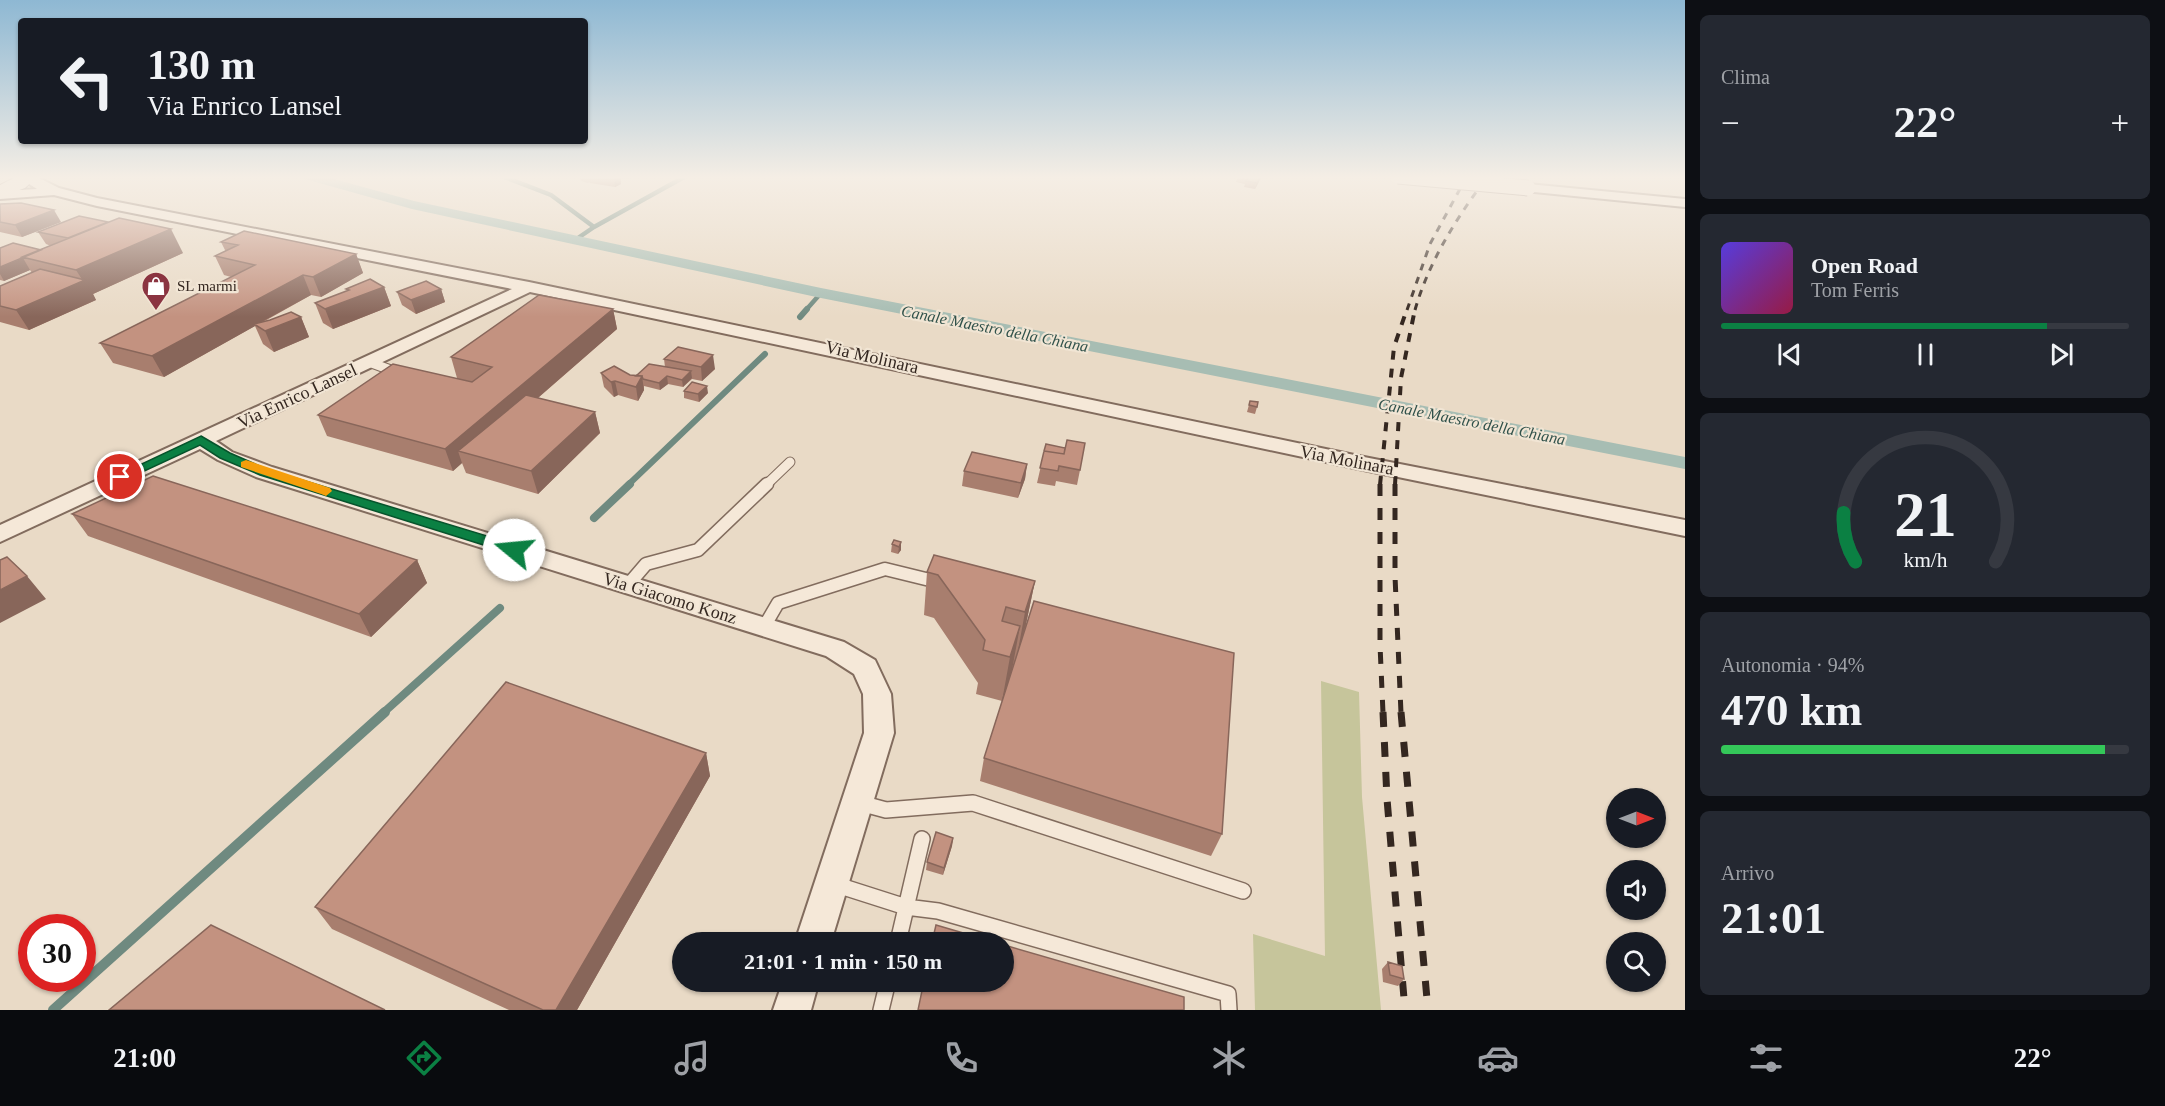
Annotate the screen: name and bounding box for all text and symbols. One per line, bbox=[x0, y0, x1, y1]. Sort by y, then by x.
icon: left bbox=[48, 42, 126, 120]
text: 130 m bbox=[147, 42, 256, 88]
text: Clima bbox=[1721, 66, 1770, 88]
text: Via Enrico Lansel bbox=[147, 91, 342, 121]
text: 22° bbox=[1894, 97, 1957, 147]
text: − bbox=[1721, 105, 1740, 141]
text: + bbox=[2110, 105, 2129, 141]
text: Open Road bbox=[1811, 253, 1918, 278]
shop icon: SL marmi bbox=[140, 270, 172, 312]
place label: SL marmi bbox=[177, 278, 237, 294]
text: Tom Ferris bbox=[1811, 279, 1899, 301]
water label: Canale Maestro della Chiana bbox=[900, 302, 1090, 355]
street label: Via Molinara bbox=[823, 337, 921, 377]
icon: previous bbox=[1773, 338, 1806, 371]
icon: pause bbox=[1909, 338, 1942, 371]
icon: next bbox=[2045, 338, 2078, 371]
street label: Via Enrico Lansel bbox=[234, 359, 360, 433]
water label: Canale Maestro della Chiana bbox=[1377, 395, 1567, 448]
street label: Via Molinara bbox=[1298, 441, 1396, 479]
pin bbox=[94, 451, 145, 502]
icon: arrive bbox=[103, 460, 136, 493]
text: 21 bbox=[1894, 480, 1956, 549]
position arrow bbox=[482, 518, 546, 582]
text: km/h bbox=[1903, 548, 1947, 572]
street label: Via Giacomo Konz bbox=[601, 568, 739, 628]
text: Autonomia · 94% bbox=[1721, 654, 1864, 676]
text: 470 km bbox=[1721, 685, 1862, 735]
north arrow bbox=[1606, 788, 1666, 848]
map controls bbox=[1606, 788, 1666, 992]
button: sound bbox=[1606, 860, 1666, 920]
text: Arrivo bbox=[1721, 862, 1774, 884]
text: 21:01 bbox=[1721, 893, 1826, 943]
speed limit sign: 30 bbox=[18, 914, 96, 992]
button: search bbox=[1606, 932, 1666, 992]
text: 21:01 · 1 min · 150 m bbox=[744, 949, 942, 974]
icon: directions bbox=[403, 1037, 445, 1079]
icon: music bbox=[671, 1037, 713, 1079]
icon: phone bbox=[940, 1037, 982, 1079]
icon: climate bbox=[1208, 1037, 1250, 1079]
icon: car bbox=[1477, 1037, 1519, 1079]
icon: filters bbox=[1745, 1037, 1787, 1079]
text: 21:00 bbox=[113, 1043, 176, 1073]
text: 22° bbox=[2014, 1043, 2052, 1073]

